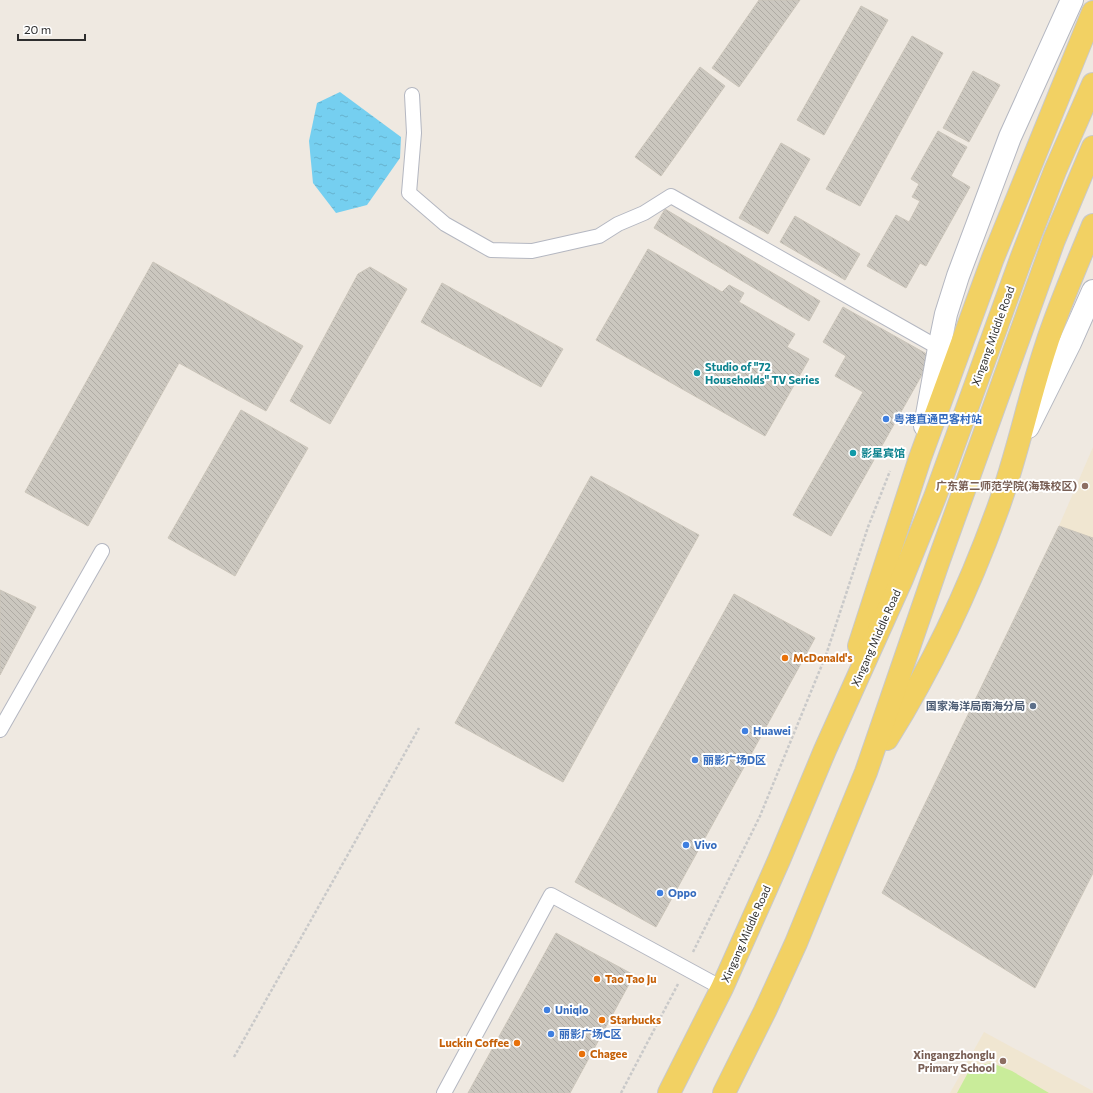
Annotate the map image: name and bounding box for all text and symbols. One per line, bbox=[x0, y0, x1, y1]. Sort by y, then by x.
scale bar bbox=[18, 16, 85, 42]
text: 20 m bbox=[24, 22, 51, 36]
street label: Xingang Middle Road bbox=[968, 284, 1017, 387]
place label: Studio of "72 Households" TV Series bbox=[705, 360, 819, 386]
marker: Studio of "72 Households" TV Series bbox=[692, 368, 702, 378]
place label: 粤港直通巴客村站 bbox=[894, 412, 982, 425]
marker: 粤港直通巴客村站 bbox=[881, 414, 891, 424]
place label: 影星宾馆 bbox=[861, 446, 905, 459]
marker: 影星宾馆 bbox=[848, 448, 858, 458]
place label: 广东第二师范学院(海珠校区) bbox=[936, 479, 1077, 492]
marker: 广东第二师范学院(海珠校区) bbox=[1080, 481, 1090, 491]
street label: Xingang Middle Road bbox=[848, 587, 903, 688]
place label: McDonald's bbox=[793, 651, 853, 664]
marker: McDonald's bbox=[780, 653, 790, 663]
place label: 国家海洋局南海分局 bbox=[926, 699, 1025, 712]
marker: 国家海洋局南海分局 bbox=[1028, 701, 1038, 711]
place label: Huawei bbox=[753, 724, 791, 737]
marker: Huawei bbox=[740, 726, 750, 736]
place label: 丽影广场D区 bbox=[703, 753, 766, 766]
marker: 丽影广场D区 bbox=[690, 755, 700, 765]
place label: Vivo bbox=[694, 838, 718, 851]
marker: Vivo bbox=[681, 840, 691, 850]
street label: Xingang Middle Road bbox=[718, 883, 773, 984]
place label: Oppo bbox=[668, 886, 697, 899]
marker: Oppo bbox=[655, 888, 665, 898]
place label: Tao Tao Ju bbox=[605, 972, 656, 986]
marker: Tao Tao Ju bbox=[592, 974, 602, 984]
place label: Uniqlo bbox=[555, 1003, 589, 1016]
marker: Uniqlo bbox=[542, 1005, 552, 1015]
place label: Starbucks bbox=[610, 1013, 661, 1026]
marker: Starbucks bbox=[597, 1015, 607, 1025]
place label: 丽影广场C区 bbox=[559, 1027, 622, 1040]
marker: 丽影广场C区 bbox=[546, 1029, 556, 1039]
place label: Luckin Coffee bbox=[439, 1036, 509, 1049]
marker: Luckin Coffee bbox=[512, 1038, 522, 1048]
place label: Chagee bbox=[590, 1047, 627, 1060]
place label: Xingangzhonglu Primary School bbox=[913, 1048, 995, 1074]
marker: Chagee bbox=[577, 1049, 587, 1059]
marker: Xingangzhonglu Primary School bbox=[998, 1056, 1008, 1066]

